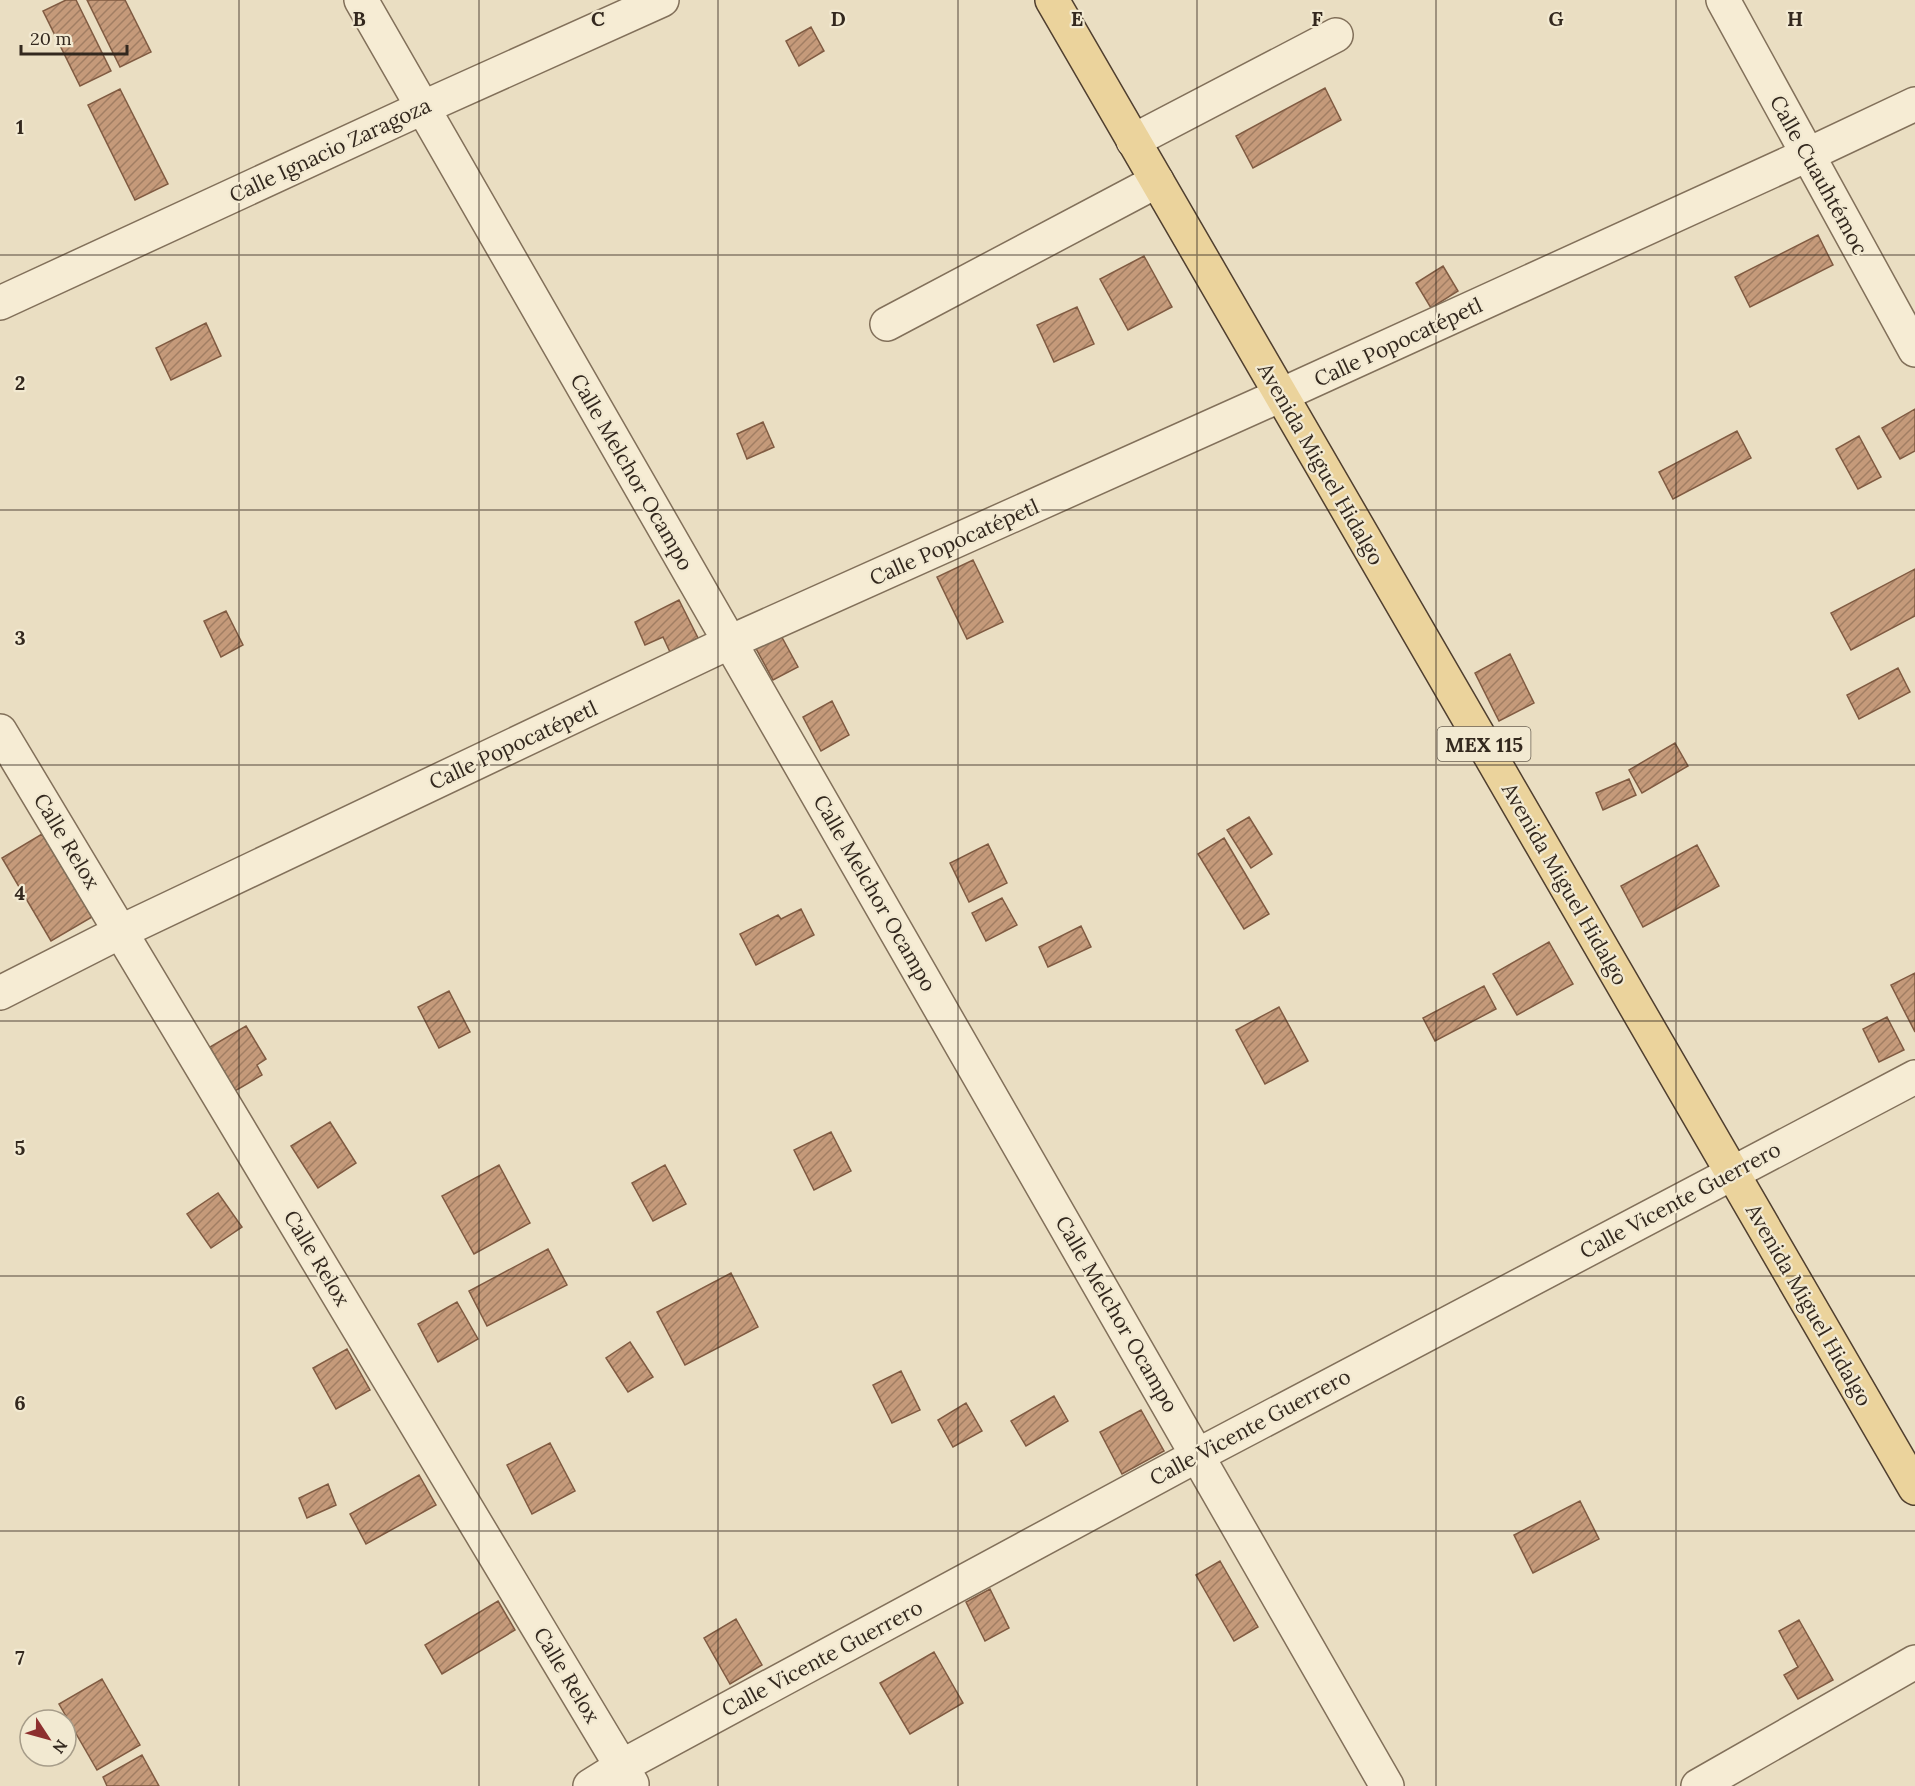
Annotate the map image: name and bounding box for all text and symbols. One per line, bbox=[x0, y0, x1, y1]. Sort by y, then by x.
text: B bbox=[352, 6, 366, 31]
text: C bbox=[591, 6, 605, 31]
text: D bbox=[830, 6, 846, 31]
text: E bbox=[1071, 6, 1083, 31]
text: F bbox=[1311, 6, 1323, 31]
text: G bbox=[1548, 6, 1564, 31]
text: H bbox=[1787, 6, 1803, 31]
scale bar bbox=[21, 18, 128, 56]
text: 20 m bbox=[30, 27, 72, 50]
street label: Calle Cuauhtémoc bbox=[1764, 90, 1874, 260]
street label: Calle Ignacio Zaragoza bbox=[225, 91, 435, 209]
text: 1 bbox=[16, 114, 24, 139]
street label: Calle Popocatépetl bbox=[1310, 291, 1486, 393]
street label: Avenida Miguel Hidalgo bbox=[1252, 357, 1390, 570]
street label: Calle Melchor Ocampo bbox=[565, 369, 699, 575]
text: 2 bbox=[15, 370, 25, 395]
street label: Calle Popocatépetl bbox=[865, 493, 1043, 591]
text: 3 bbox=[14, 625, 26, 650]
street label: Calle Popocatépetl bbox=[425, 694, 601, 796]
road number: MEX 115 bbox=[1438, 727, 1530, 761]
street label: Avenida Miguel Hidalgo bbox=[1496, 777, 1634, 990]
street label: Calle Relox bbox=[28, 788, 106, 894]
street label: Calle Melchor Ocampo bbox=[808, 790, 942, 996]
text: 4 bbox=[15, 880, 26, 905]
text: 5 bbox=[15, 1135, 26, 1160]
street label: Calle Vicente Guerrero bbox=[1575, 1136, 1785, 1264]
street label: Avenida Miguel Hidalgo bbox=[1740, 1198, 1878, 1411]
street label: Calle Relox bbox=[278, 1205, 356, 1311]
street label: Calle Melchor Ocampo bbox=[1050, 1211, 1184, 1417]
street label: Calle Vicente Guerrero bbox=[1145, 1363, 1355, 1491]
text: 6 bbox=[14, 1390, 26, 1415]
street label: Calle Vicente Guerrero bbox=[717, 1594, 927, 1722]
street label: Calle Relox bbox=[528, 1622, 606, 1728]
text: 7 bbox=[15, 1645, 25, 1670]
north arrow bbox=[18, 1708, 78, 1768]
text: N bbox=[48, 1736, 72, 1758]

